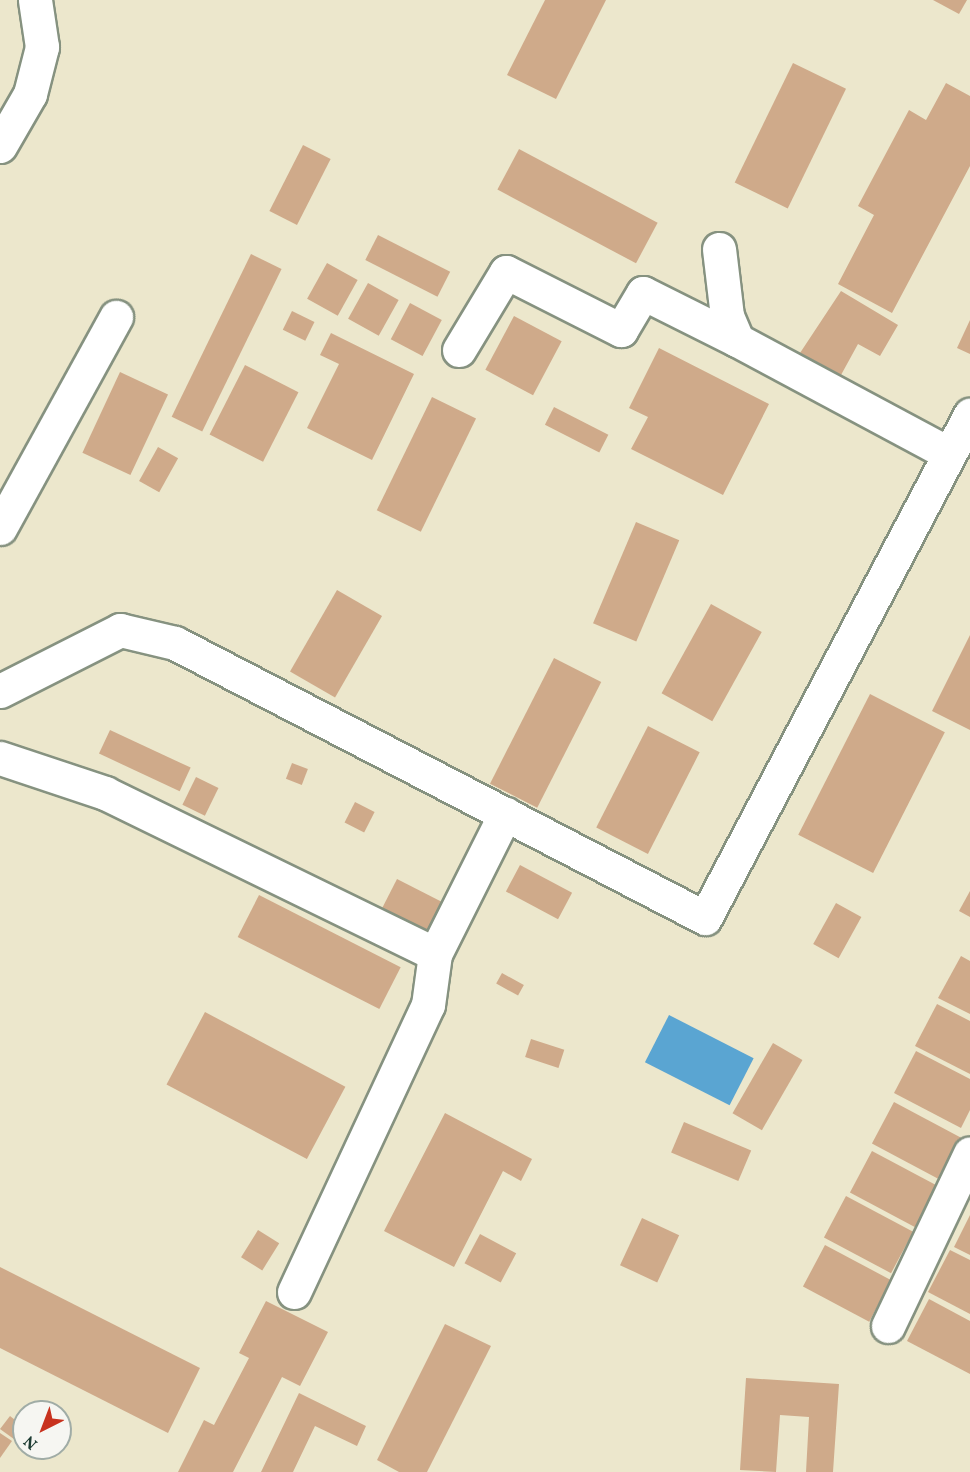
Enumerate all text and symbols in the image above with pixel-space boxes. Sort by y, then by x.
north arrow [12,1400,72,1460]
text: N [20,1430,43,1454]

